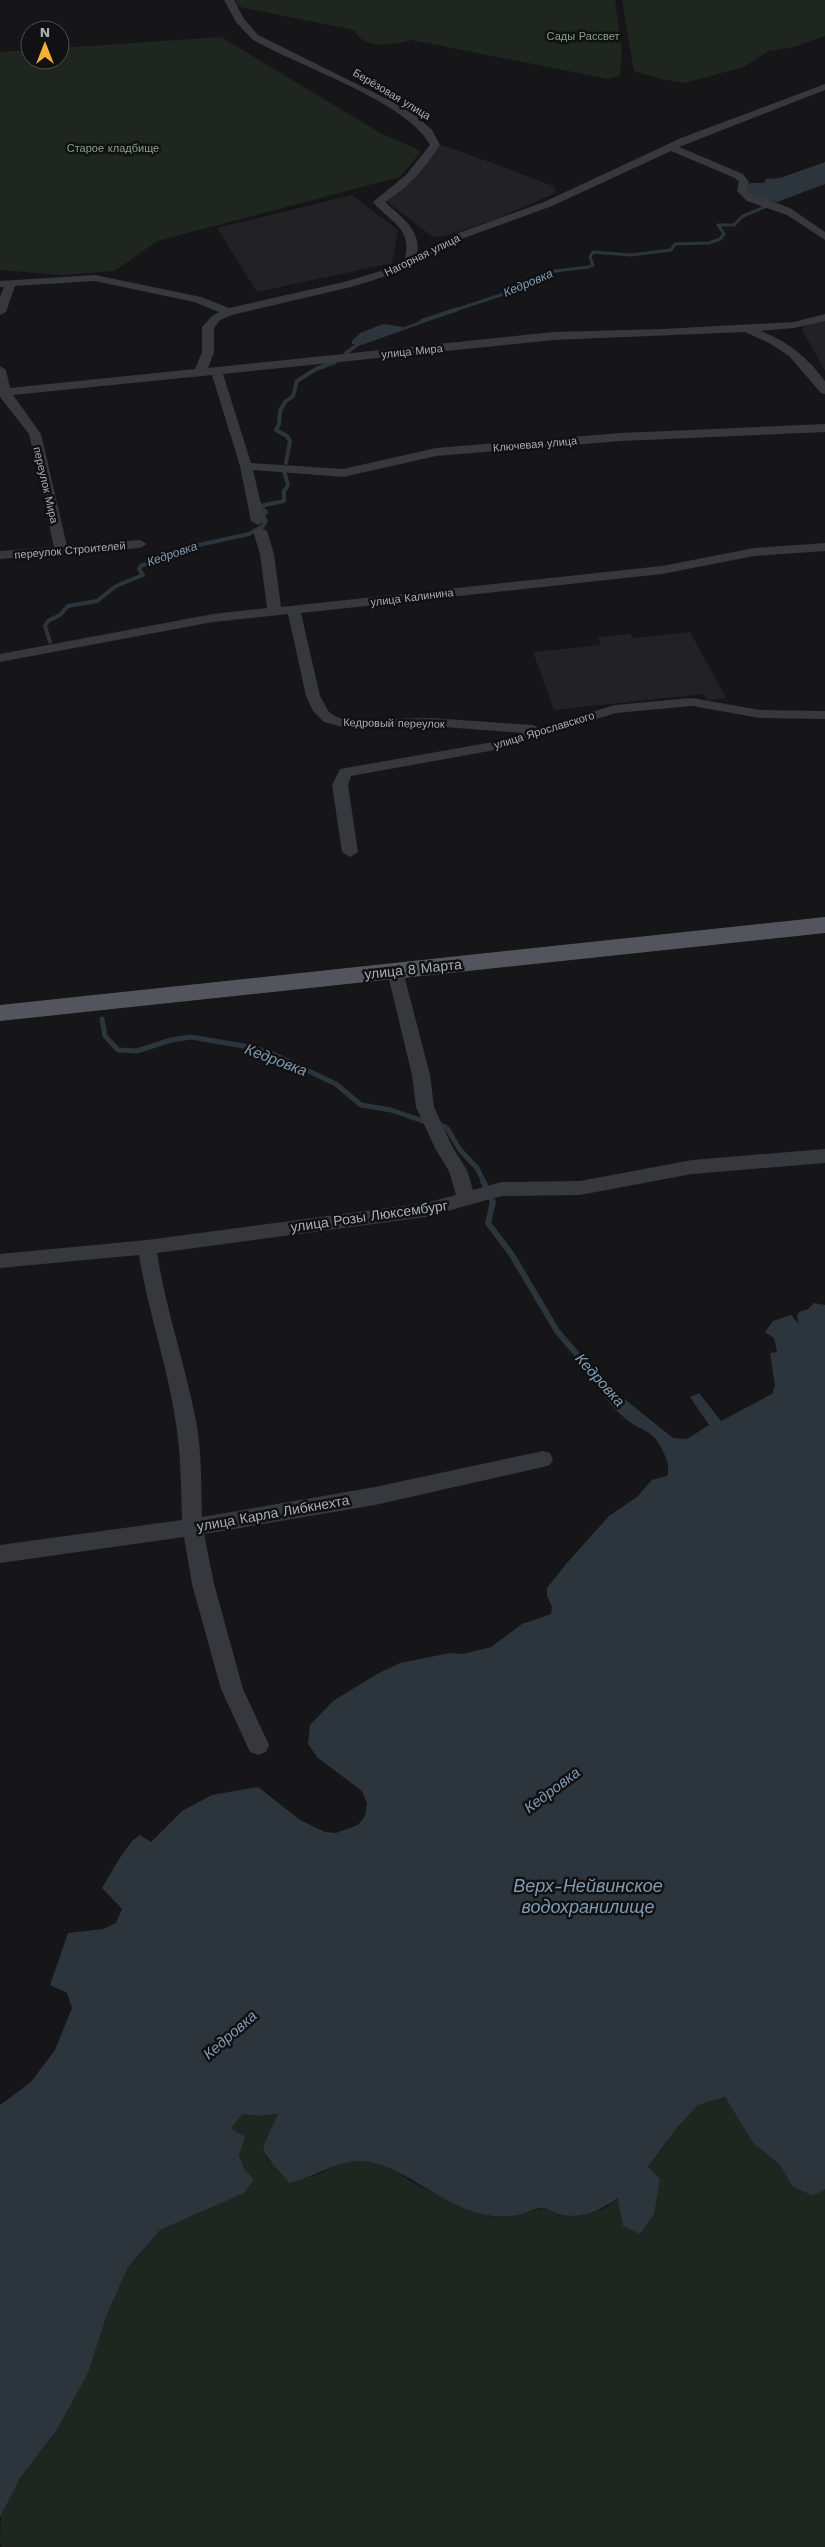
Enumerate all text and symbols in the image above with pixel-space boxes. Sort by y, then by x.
north arrow [20,20,70,70]
text: N [40,24,50,40]
park label: Сады Рассвет [547,30,619,43]
street label: Берёзовая улица [351,66,434,123]
park label: Старое кладбище [67,142,159,155]
street label: Нагорная улица [382,231,463,279]
water label: Кедровка [501,266,555,300]
street label: улица Мира [381,342,444,361]
street label: Ключевая улица [492,434,579,455]
street label: переулок Мира [30,446,61,526]
street label: переулок Строителей [14,539,126,562]
water label: Кедровка [145,539,199,569]
street label: улица Калинина [370,586,455,609]
street label: улица Ярославского [492,709,596,752]
street label: Кедровый переулок [343,716,445,731]
street label: улица 8 Марта [364,956,463,982]
water label: Кедровка [242,1040,310,1080]
street label: улица Розы Люксембург [289,1197,449,1235]
water label: Кедровка [571,1350,629,1410]
street label: улица Карла Либкнехта [196,1492,351,1534]
water label: Кедровка [521,1763,583,1817]
water label: Верх-Нейвинское водохранилище [513,1875,663,1917]
water label: Кедровка [199,2007,261,2063]

